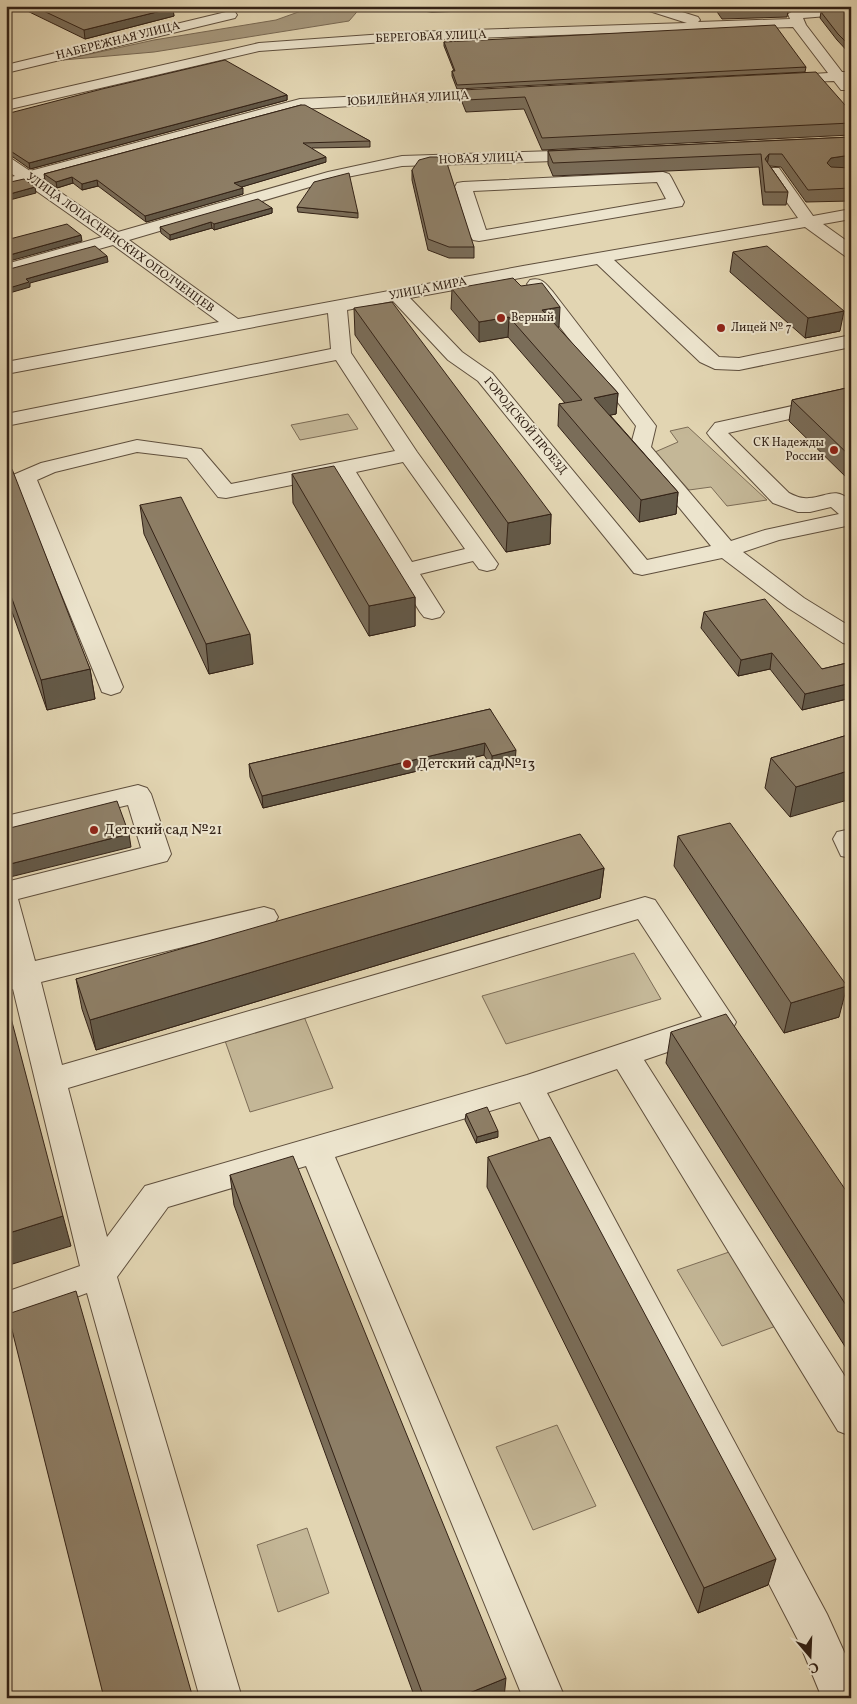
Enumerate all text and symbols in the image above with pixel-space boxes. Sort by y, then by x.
street label: НАБЕРЕЖНАЯ УЛИЦА [54,18,182,64]
street label: БЕРЕГОВАЯ УЛИЦА [375,27,487,47]
street label: ЮБИЛЕЙНАЯ УЛИЦА [347,87,470,110]
street label: НОВАЯ УЛИЦА [438,150,524,168]
street label: УЛИЦА ЛОПАСНЕНСКИХ ОПОЛЧЕНЦЕВ [23,169,217,317]
street label: УЛИЦА МИРА [388,274,469,304]
place label: Верный [511,310,554,326]
marker: Верный [495,312,507,324]
place label: Лицей № 7 [731,320,792,336]
marker: Лицей № 7 [715,322,727,334]
street label: ГОРОДСКОЙ ПРОЕЗД [480,373,571,478]
place label: СК Надежды России [753,435,825,465]
marker: СК Надежды России [828,444,840,456]
place label: Детский сад №13 [417,754,535,775]
marker: Детский сад №13 [401,758,413,770]
place label: Детский сад №21 [104,820,222,841]
marker: Детский сад №21 [88,824,100,836]
north arrow [784,1632,834,1682]
text: С [806,1656,821,1677]

